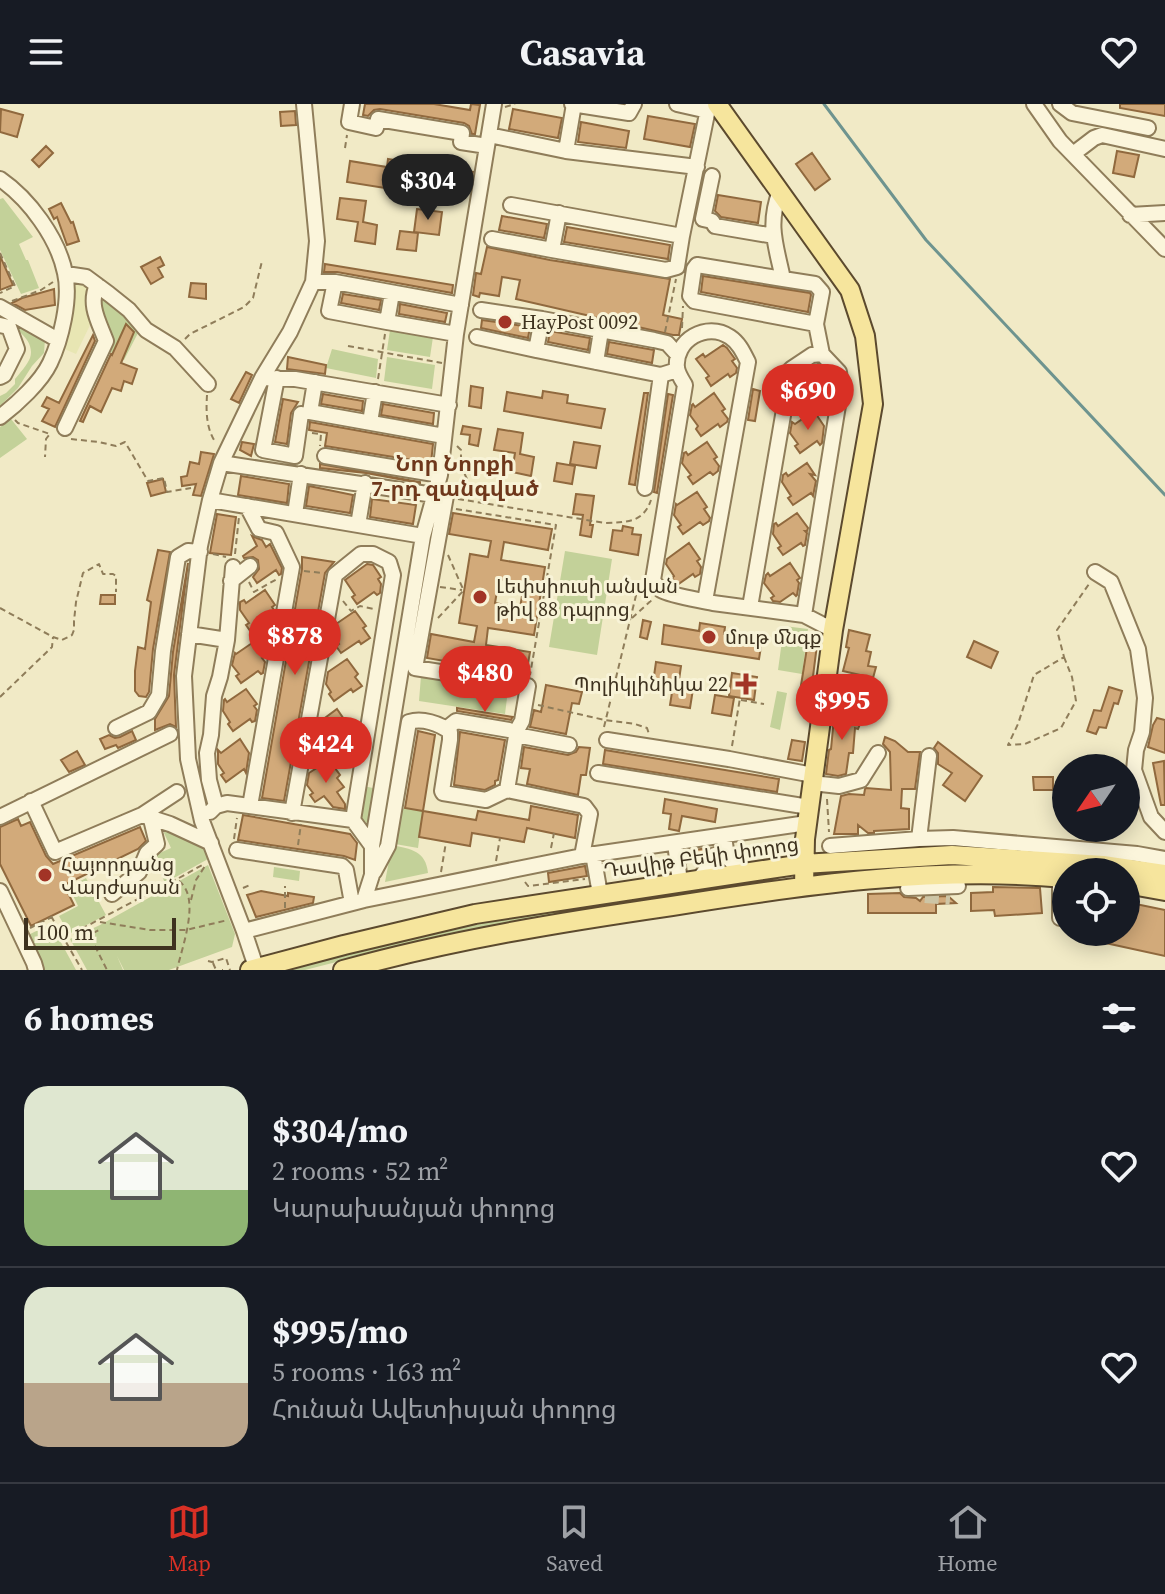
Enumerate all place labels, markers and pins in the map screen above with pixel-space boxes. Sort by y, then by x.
pin: $304 [381,154,475,222]
place label: HayPost 0092 [521,308,638,336]
marker: HayPost 0092 [496,313,514,331]
pin: $690 [761,364,855,432]
place label: Լեփսիուսի անվան թիվ 88 դպրոց [496,572,678,623]
marker: Լեփսիուսի անվան թիվ 88 դպրոց [471,588,489,606]
pin: $878 [248,609,342,677]
place label: մութ մնգք [725,623,822,651]
marker: մութ մնգք [700,628,718,646]
pin: $480 [438,646,532,714]
place label: Պոլիկլինիկա 22 [574,670,728,698]
marker: Պոլիկլինիկա 22 [735,673,757,695]
pin: $995 [795,674,889,742]
pin: $424 [279,717,373,785]
place label: Հայորդանց Վարժարան [61,850,180,901]
marker: Հայորդանց Վարժարան [36,866,54,884]

